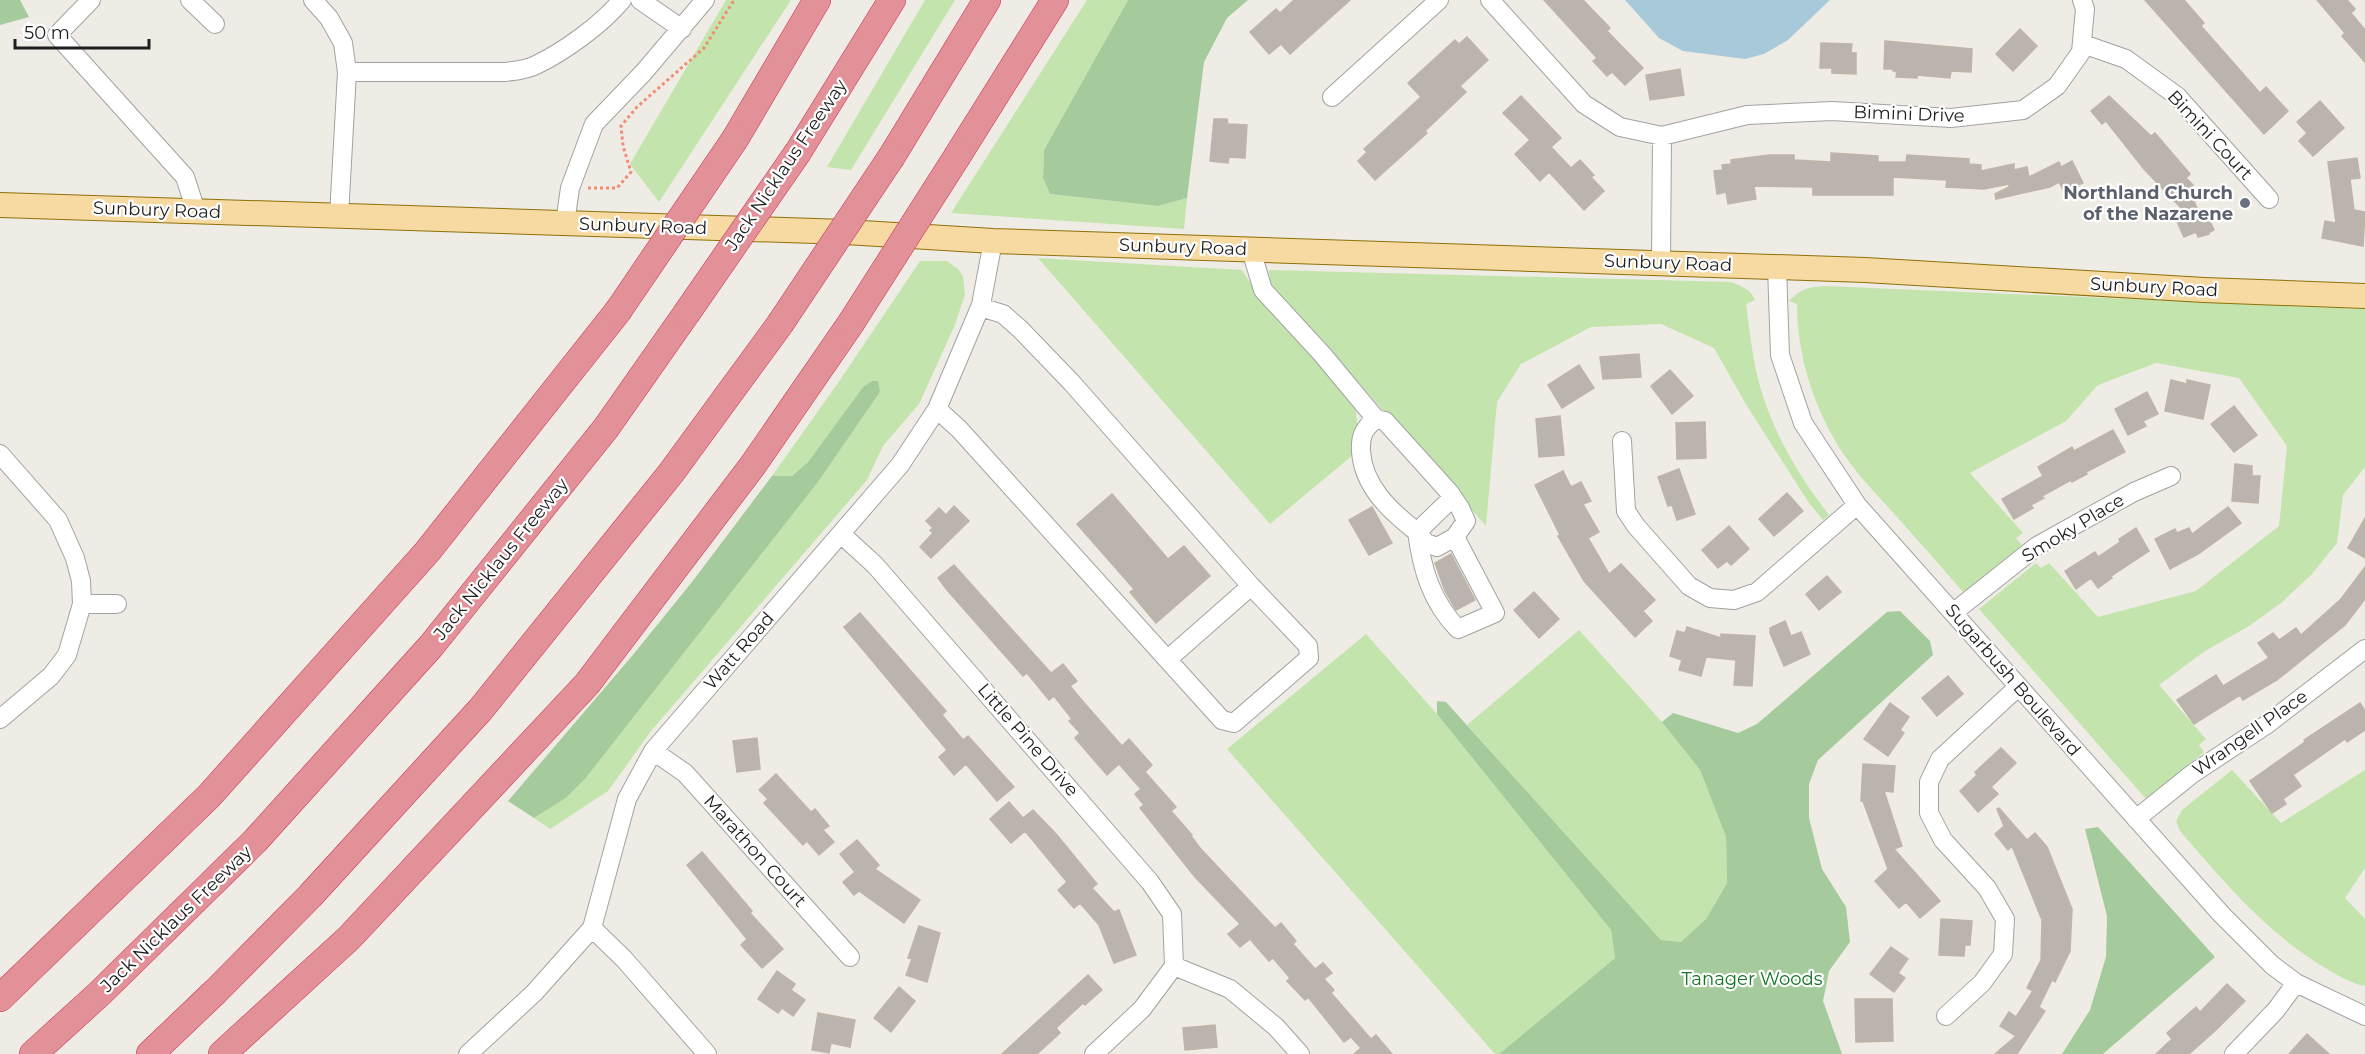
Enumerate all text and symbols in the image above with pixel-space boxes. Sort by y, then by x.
scale bar [15,12,148,50]
text: 50 m [24,22,70,44]
street label: Jack Nicklaus Freeway [720,75,852,256]
street label: Bimini Court [2163,86,2257,184]
street label: Bimini Drive [1853,101,1965,127]
place label: Northland Church of the Nazarene [2063,182,2233,225]
marker: Northland Church of the Nazarene [2238,196,2252,210]
street label: Sunbury Road [93,197,221,223]
street label: Sunbury Road [579,213,707,239]
street label: Sunbury Road [1119,234,1247,260]
street label: Sunbury Road [1604,250,1732,276]
street label: Sunbury Road [2089,273,2219,301]
street label: Jack Nicklaus Freeway [428,474,573,645]
street label: Smoky Place [2018,489,2128,567]
street label: Sugarbush Boulevard [1941,599,2085,761]
street label: Watt Road [699,608,779,694]
street label: Little Pine Drive [973,679,1083,801]
street label: Wrangell Place [2188,685,2312,781]
street label: Marathon Court [699,790,811,912]
street label: Jack Nicklaus Freeway [95,841,256,998]
park label: Tanager Woods [1682,968,1823,990]

